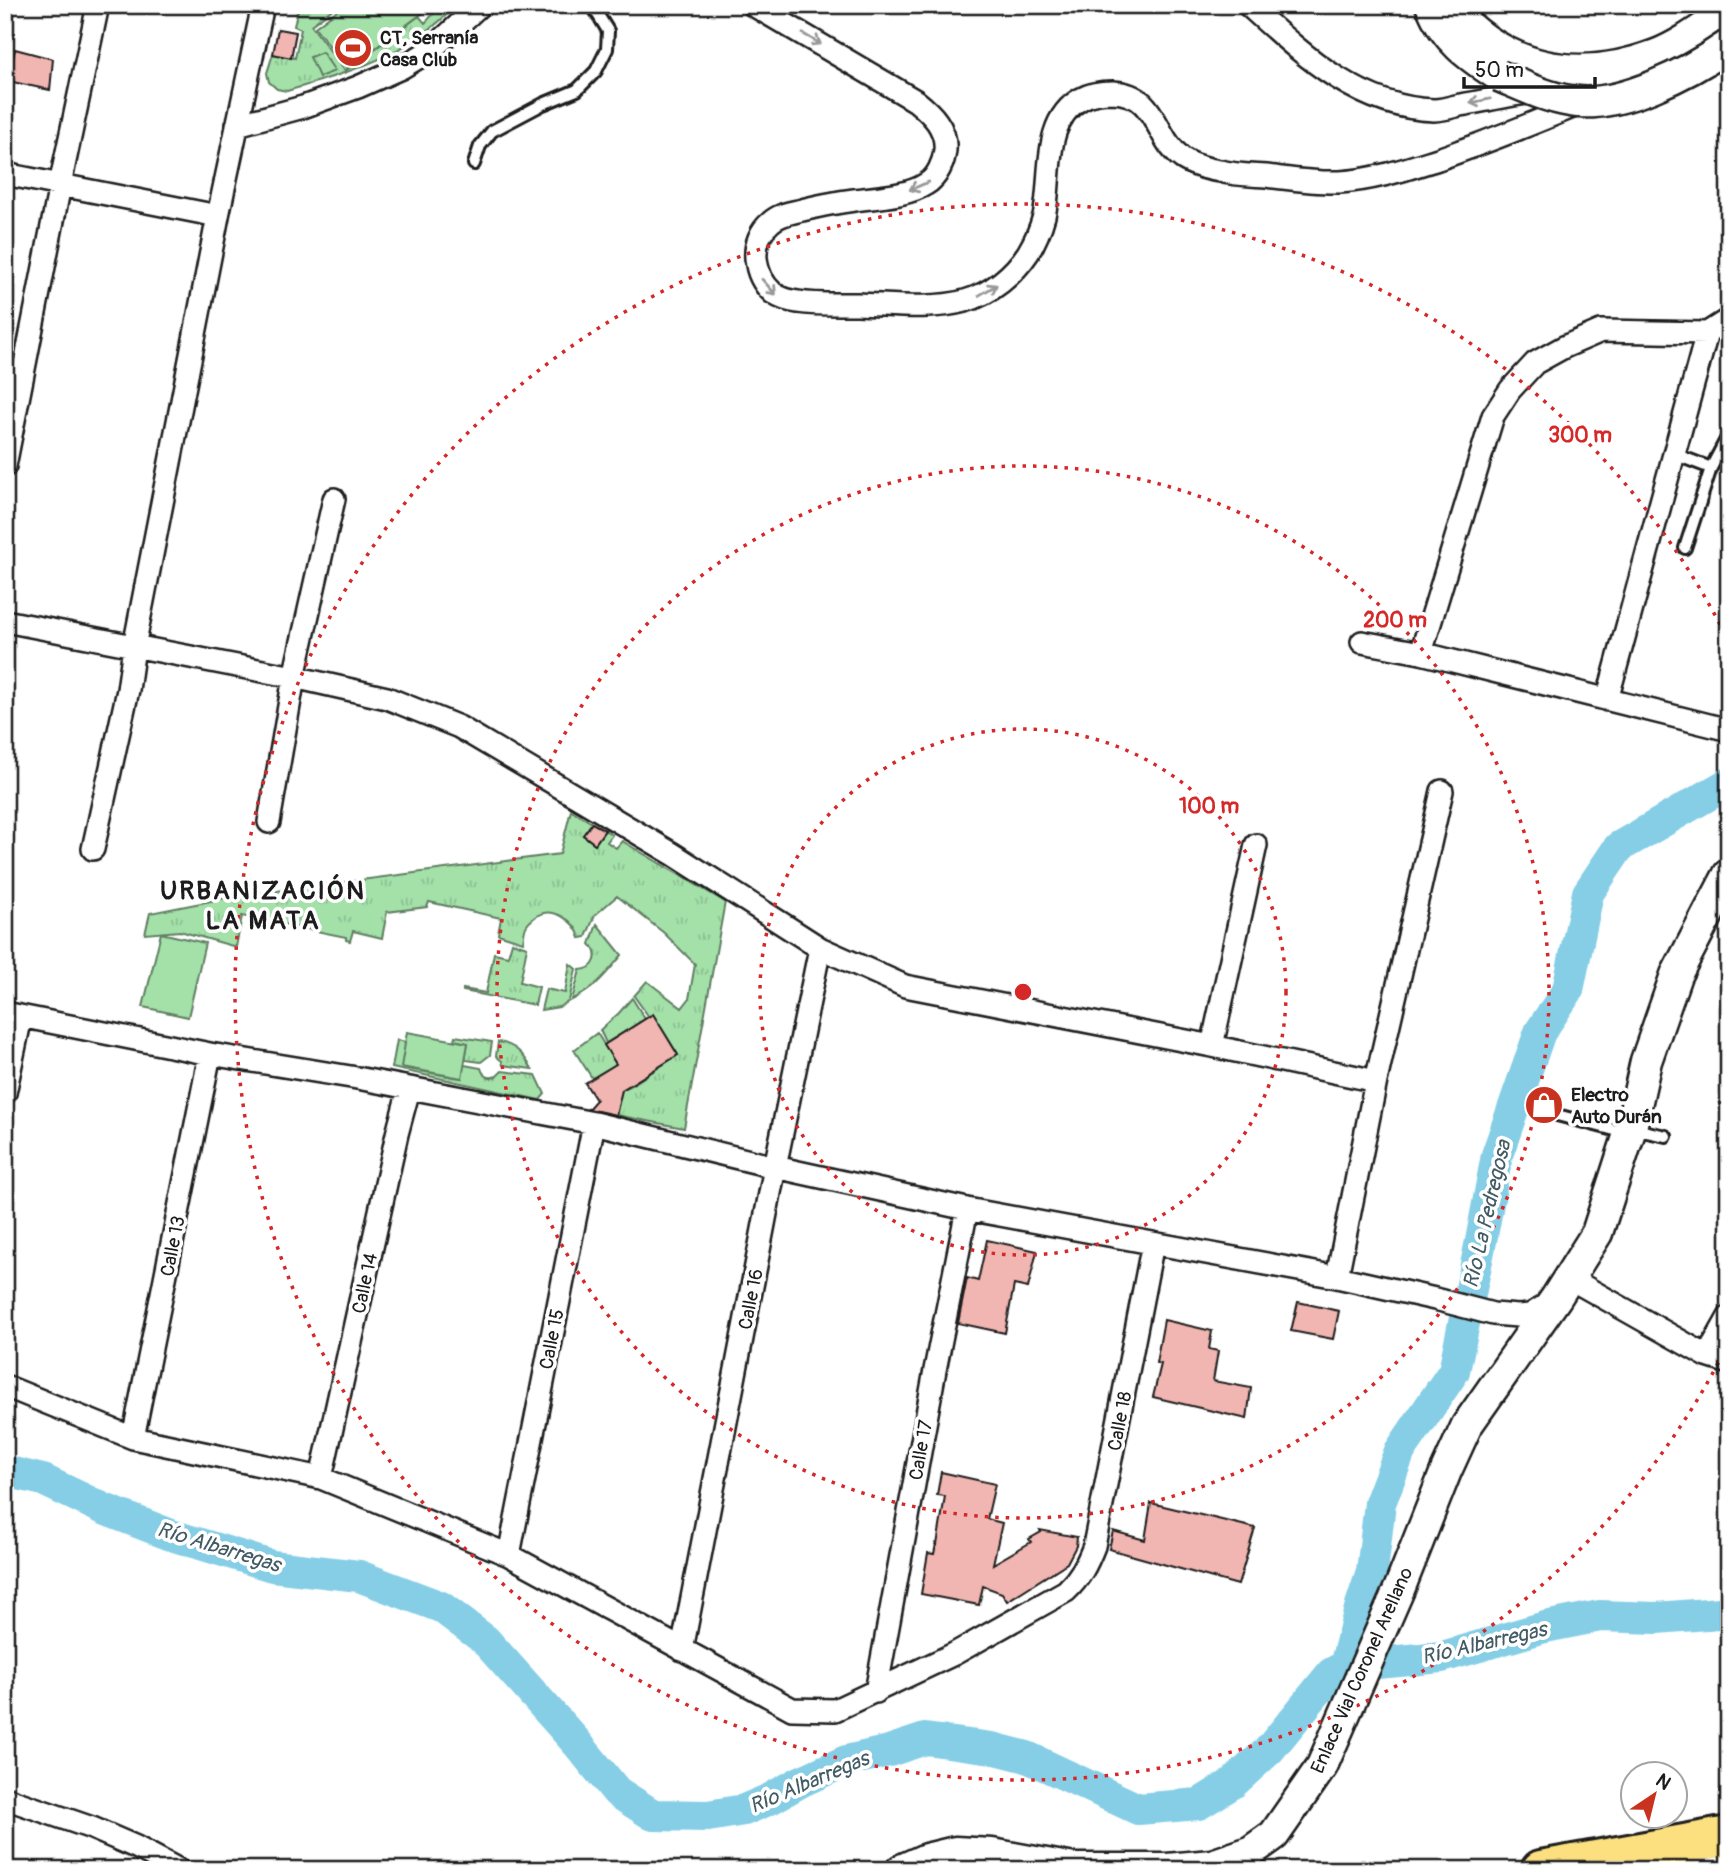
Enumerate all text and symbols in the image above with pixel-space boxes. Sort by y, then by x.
place label: CT, Serranía Casa Club [380,26,479,72]
sports icon: CT, Serranía Casa Club [332,27,374,69]
one-way arrow [802,33,822,47]
scale bar [1464,46,1596,90]
text: 50 m [1475,57,1524,84]
one-way arrow [1469,95,1492,109]
one-way arrow [909,180,930,193]
one-way arrow [761,278,777,296]
one-way arrow [978,283,998,297]
text: 300 m [1548,422,1612,449]
text: 200 m [1363,607,1427,634]
text: 100 m [1179,793,1239,820]
district label: URBANIZACIÓN LA MATA [160,874,366,937]
centre of rings [1011,980,1035,1004]
place label: Electro Auto Durán [1571,1083,1662,1129]
shop icon: Electro Auto Durán [1523,1084,1565,1126]
water label: Río La Pedregosa [1457,1136,1518,1291]
street label: Calle 13 [155,1214,191,1278]
street label: Calle 14 [347,1251,383,1316]
street label: Calle 16 [733,1267,769,1332]
street label: Calle 15 [534,1307,570,1371]
street label: Calle 18 [1102,1389,1137,1453]
street label: Calle 17 [904,1418,938,1482]
water label: Río Albarregas [154,1516,286,1580]
street label: Enlace Vial Coronel Arellano [1306,1564,1418,1777]
water label: Río Albarregas [1419,1615,1552,1671]
water label: Río Albarregas [745,1744,875,1820]
north arrow [1618,1759,1688,1829]
text: N [1651,1768,1675,1795]

